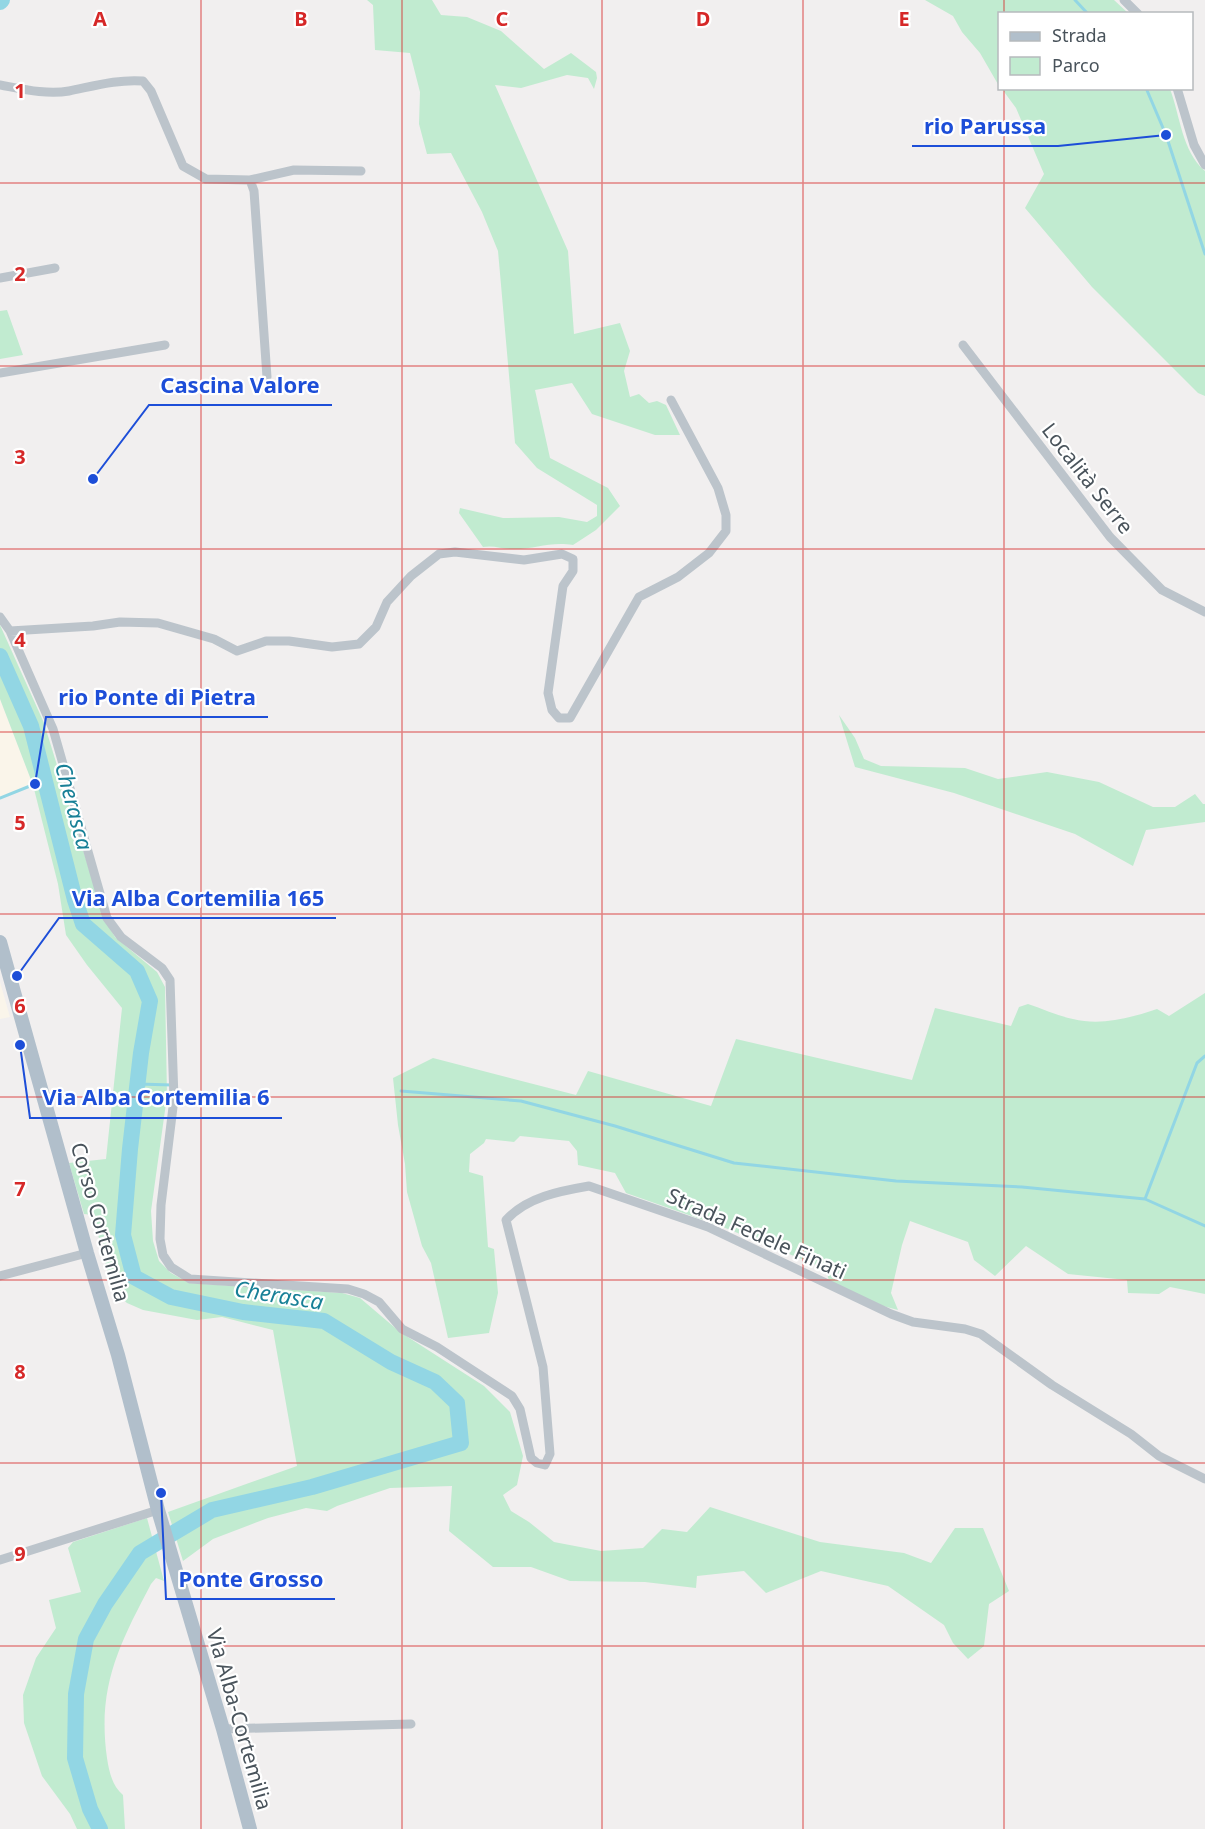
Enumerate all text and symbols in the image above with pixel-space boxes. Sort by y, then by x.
text: A [93,5,107,32]
text: B [294,5,308,32]
text: C [496,5,509,32]
text: D [696,5,710,32]
text: E [898,5,910,32]
legend [998,12,1193,90]
text: Strada [1052,23,1107,47]
text: Parco [1052,53,1100,77]
text: 1 [14,77,26,104]
callout: rio Parussa [912,106,1058,146]
text: rio Parussa [924,110,1046,140]
text: 2 [14,260,26,287]
callout: Cascina Valore [149,365,332,405]
text: Cascina Valore [160,369,320,399]
street label: Località Serre [1036,417,1140,539]
text: 3 [14,443,26,470]
text: 4 [14,626,26,653]
callout: rio Ponte di Pietra [46,677,268,717]
text: rio Ponte di Pietra [58,681,256,711]
water label: Cherasca [49,759,101,854]
text: 5 [14,809,26,836]
callout: Via Alba Cortemilia 165 [59,878,336,918]
text: Via Alba Cortemilia 165 [72,882,324,912]
text: 6 [14,992,26,1019]
callout: Via Alba Cortemilia 6 [30,1078,282,1118]
text: Via Alba Cortemilia 6 [42,1081,270,1111]
street label: Corso Cortemilia [65,1139,137,1305]
text: 7 [14,1175,26,1202]
street label: Strada Fedele Finati [663,1181,851,1285]
water label: Cherasca [232,1272,326,1316]
text: 8 [14,1358,26,1385]
text: 9 [14,1540,26,1567]
callout: Ponte Grosso [166,1559,335,1599]
text: Ponte Grosso [178,1563,324,1593]
street label: Via Alba-Cortemilia [201,1625,279,1813]

